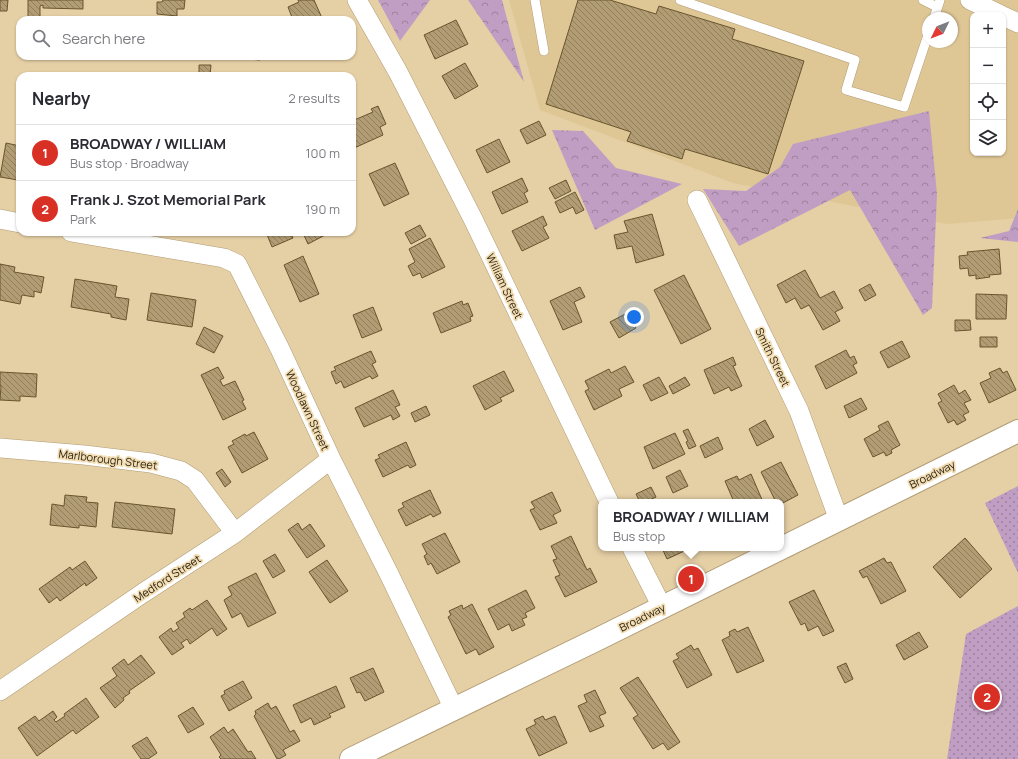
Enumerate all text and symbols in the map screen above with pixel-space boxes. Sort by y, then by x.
north arrow [922,12,958,48]
map controls [970,12,1006,156]
button: + [970,12,1006,48]
search box [16,16,356,60]
icon: search [30,27,52,49]
text: Search here [62,28,145,49]
button: − [970,48,1006,84]
button: locate [970,84,1006,120]
text: Nearby [32,87,90,110]
text: 2 results [288,89,340,107]
button: layers [970,120,1006,156]
text: BROADWAY / WILLIAM [70,133,226,154]
text: 1 [42,144,48,162]
text: 100 m [305,144,340,162]
text: Bus stop · Broadway [70,154,189,172]
text: Frank J. Szot Memorial Park [70,189,265,210]
text: 2 [41,200,49,218]
text: 190 m [305,200,340,218]
text: Park [70,210,96,228]
street label: William Street [483,251,527,321]
your location [624,307,644,327]
street label: Smith Street [752,325,794,389]
street label: Woodlawn Street [283,367,333,453]
street label: Marlborough Street [58,446,158,472]
street label: Broadway [906,456,958,492]
popup [598,499,784,551]
text: BROADWAY / WILLIAM [613,506,769,527]
text: Bus stop [613,527,665,545]
street label: Medford Street [131,551,203,605]
pin: 1 [678,564,704,594]
street label: Broadway [616,599,668,635]
pin: 2 [974,682,1000,712]

